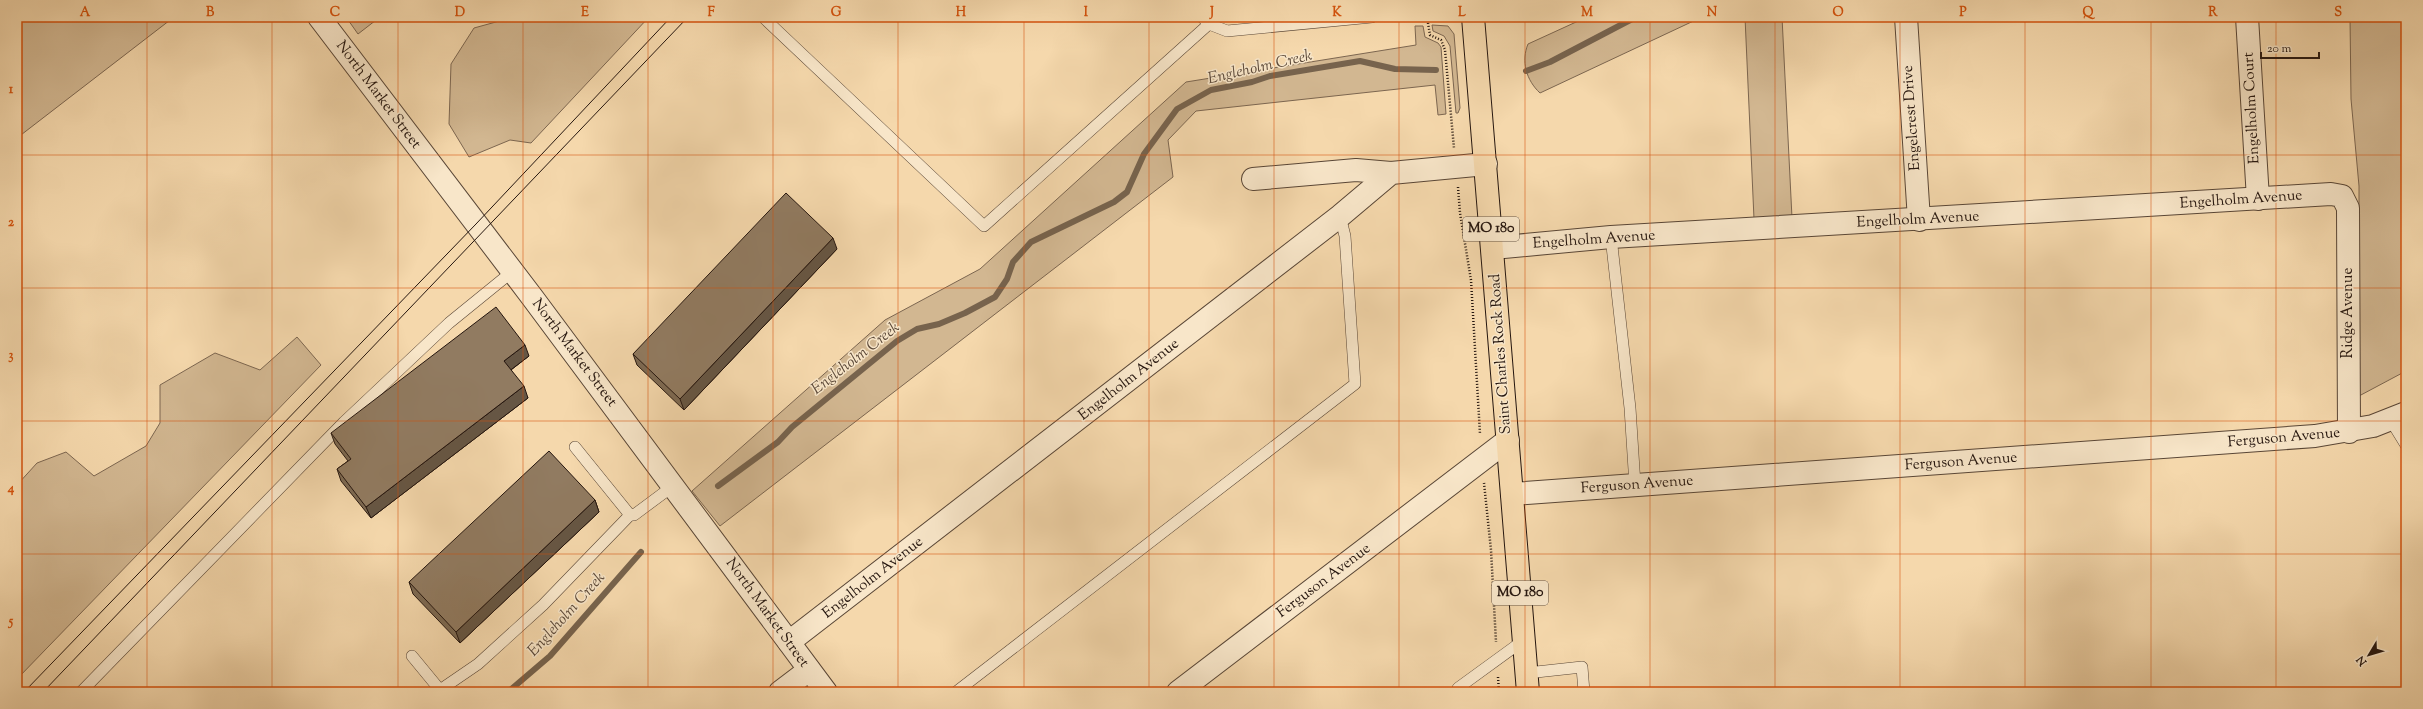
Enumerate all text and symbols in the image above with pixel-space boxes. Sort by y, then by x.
text: A [80,4,91,22]
text: B [206,4,215,22]
text: C [330,4,340,22]
text: D [455,4,465,22]
text: E [581,4,589,22]
text: F [707,4,715,22]
text: G [831,4,842,22]
text: H [956,4,967,22]
text: I [1084,4,1089,22]
text: J [1209,4,1214,22]
text: K [1332,4,1342,22]
text: L [1458,4,1466,22]
text: M [1581,4,1593,22]
text: N [1707,4,1718,22]
text: O [1832,4,1844,22]
text: P [1959,4,1967,22]
text: Q [2083,4,2096,22]
text: R [2208,4,2218,22]
text: S [2334,4,2342,22]
scale bar [2261,34,2319,60]
street label: North Market Street [330,37,426,153]
text: 20 m [2267,40,2292,58]
water label: Engleholm Creek [1205,45,1315,91]
street label: Engelholm Court [2239,52,2265,164]
street label: Engelcrest Drive [1898,65,1926,171]
text: 1 [9,81,14,99]
street label: Engelholm Avenue [2179,185,2303,215]
street label: Engelholm Avenue [1856,206,1980,234]
text: 2 [8,214,15,232]
road number: MO 180 [1463,217,1519,241]
street label: Engelholm Avenue [1532,225,1656,255]
street label: Ridge Avenue [2338,268,2359,358]
street label: Saint Charles Rock Road [1485,273,1517,435]
street label: North Market Street [526,295,622,411]
water label: Engleholm Creek [807,317,905,401]
street label: Engelholm Avenue [1074,334,1184,426]
text: 3 [8,347,14,365]
street label: Ferguson Avenue [2227,423,2341,453]
street label: Ferguson Avenue [1904,448,2018,476]
street label: Ferguson Avenue [1580,471,1694,499]
text: 4 [7,480,15,498]
street label: Engelholm Avenue [818,532,928,624]
street label: Ferguson Avenue [1273,539,1375,623]
street label: North Market Street [720,554,814,672]
water label: Engleholm Creek [523,568,611,662]
road number: MO 180 [1492,581,1548,605]
text: 5 [8,613,14,631]
north arrow [2349,635,2389,675]
text: N [2353,652,2372,670]

